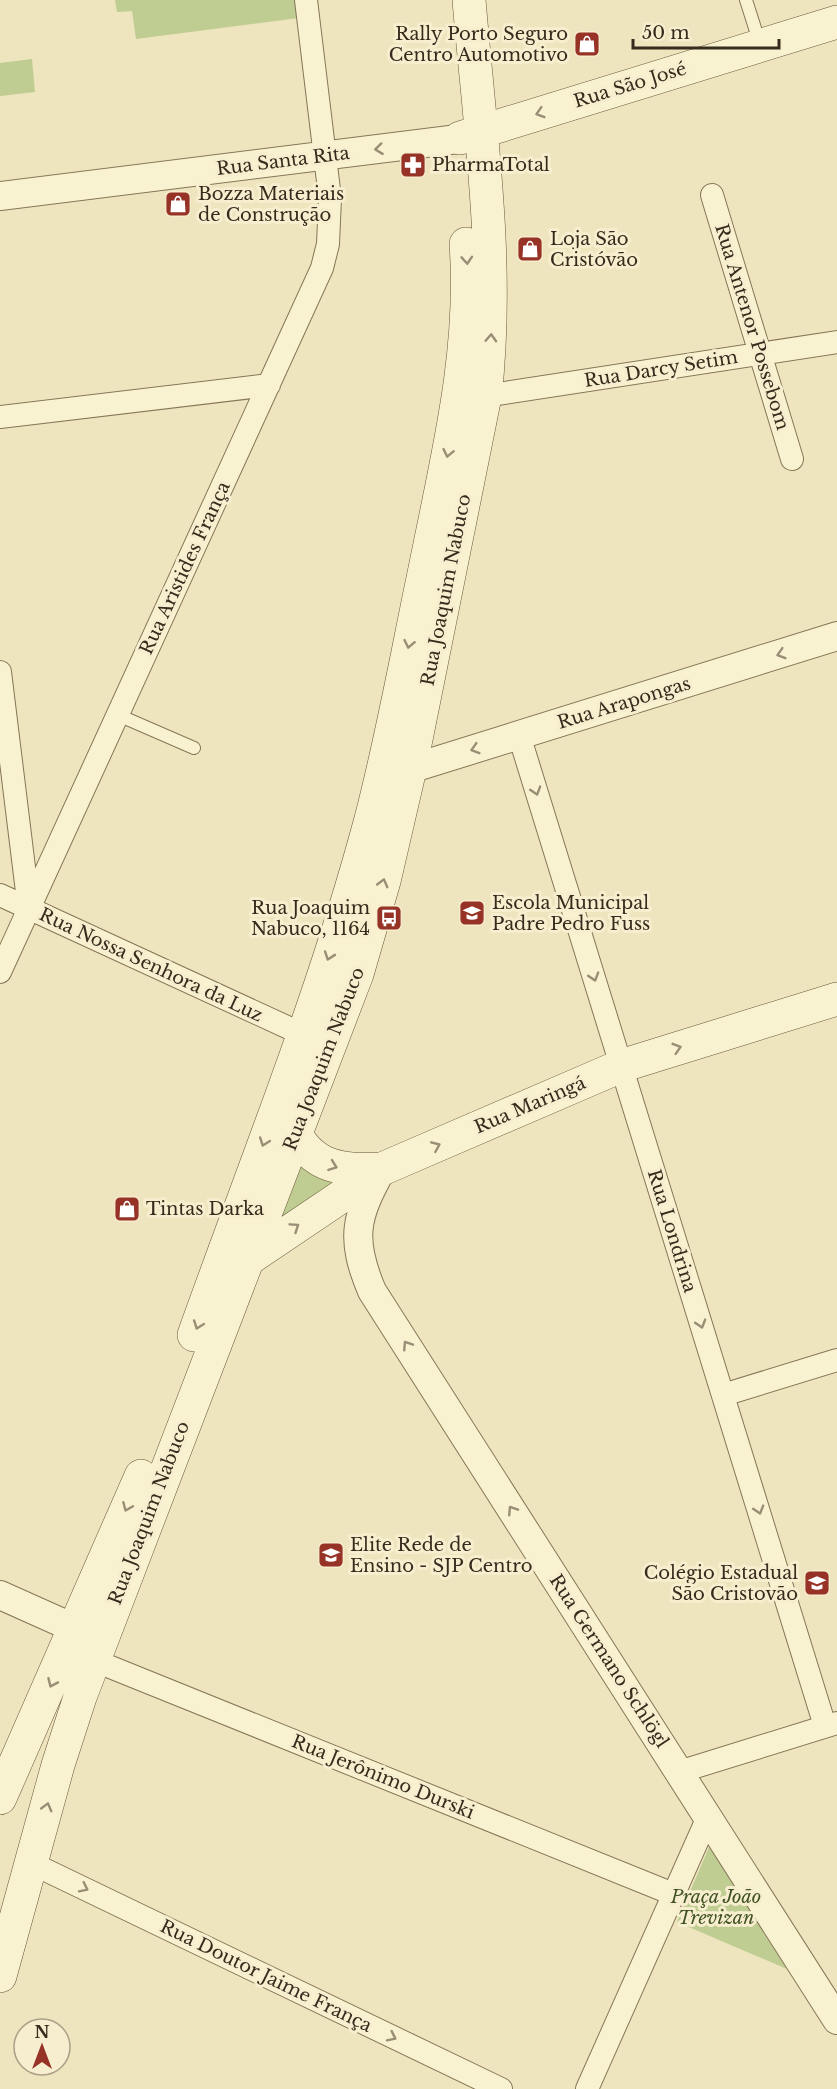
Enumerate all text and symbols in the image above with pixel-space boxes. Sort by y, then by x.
scale bar [633,12,778,50]
text: 50 m [642,22,690,44]
place label: Rally Porto Seguro Centro Automotivo [389,23,568,66]
shop icon: Rally Porto Seguro Centro Automotivo [572,29,602,59]
street label: Rua São José [571,57,689,113]
one-way arrow [535,106,546,118]
street label: Rua Santa Rita [215,142,351,180]
one-way arrow [375,142,384,154]
pharmacy icon: PharmaTotal [398,150,428,180]
place label: PharmaTotal [432,154,550,176]
place label: Bozza Materiais de Construção [198,183,344,226]
shop icon: Bozza Materiais de Construção [163,189,193,219]
street label: Rua Antenor Possebom [710,221,794,433]
place label: Loja São Cristóvão [550,228,638,271]
shop icon: Loja São Cristóvão [515,234,545,264]
one-way arrow [460,255,473,265]
one-way arrow [484,333,497,342]
street label: Rua Darcy Setim [583,346,739,392]
one-way arrow [442,448,455,458]
street label: Rua Aristides França [135,478,235,658]
street label: Rua Joaquim Nabuco [417,492,475,688]
one-way arrow [403,639,416,649]
one-way arrow [776,647,787,659]
street label: Rua Arapongas [555,672,693,734]
one-way arrow [470,742,481,754]
one-way arrow [529,785,542,796]
one-way arrow [376,878,388,888]
place label: Escola Municipal Padre Pedro Fuss [492,892,650,935]
place label: Rua Joaquim Nabuco, 1164 [251,897,370,940]
school or university icon: Escola Municipal Padre Pedro Fuss [457,898,487,928]
street label: Rua Nossa Senhora da Luz [36,903,266,1027]
bus stop icon: Rua Joaquim Nabuco, 1164 [374,903,404,933]
one-way arrow [324,950,337,961]
street label: Rua Joaquim Nabuco [279,964,369,1154]
one-way arrow [587,971,599,982]
one-way arrow [671,1043,682,1056]
street label: Rua Maringá [471,1072,589,1138]
one-way arrow [258,1136,271,1147]
one-way arrow [430,1141,441,1153]
one-way arrow [328,1158,338,1171]
street label: Rua Londrina [643,1167,701,1295]
shop icon: Tintas Darka [112,1194,142,1224]
place label: Tintas Darka [146,1198,264,1220]
one-way arrow [288,1223,299,1234]
one-way arrow [694,1318,706,1329]
one-way arrow [192,1319,205,1330]
one-way arrow [403,1341,414,1352]
street label: Rua Joaquim Nabuco [104,1418,194,1608]
one-way arrow [123,1501,135,1512]
one-way arrow [751,1504,764,1515]
one-way arrow [508,1506,519,1517]
place label: Elite Rede de Ensino - SJP Centro [350,1534,532,1577]
school or university icon: Elite Rede de Ensino - SJP Centro [316,1540,346,1570]
place label: Colégio Estadual São Cristovão [644,1562,798,1605]
school or university icon: Colégio Estadual São Cristovão [802,1568,832,1598]
street label: Rua Germano Schlögl [545,1570,673,1752]
one-way arrow [47,1676,59,1687]
street label: Rua Jerônimo Durski [288,1730,478,1824]
one-way arrow [40,1802,52,1813]
one-way arrow [78,1881,89,1893]
park label: Praça João Trevizan [670,1886,761,1929]
street label: Rua Doutor Jaime França [157,1915,375,2037]
north arrow [12,2017,72,2077]
text: N [34,2022,50,2042]
one-way arrow [386,2029,397,2041]

